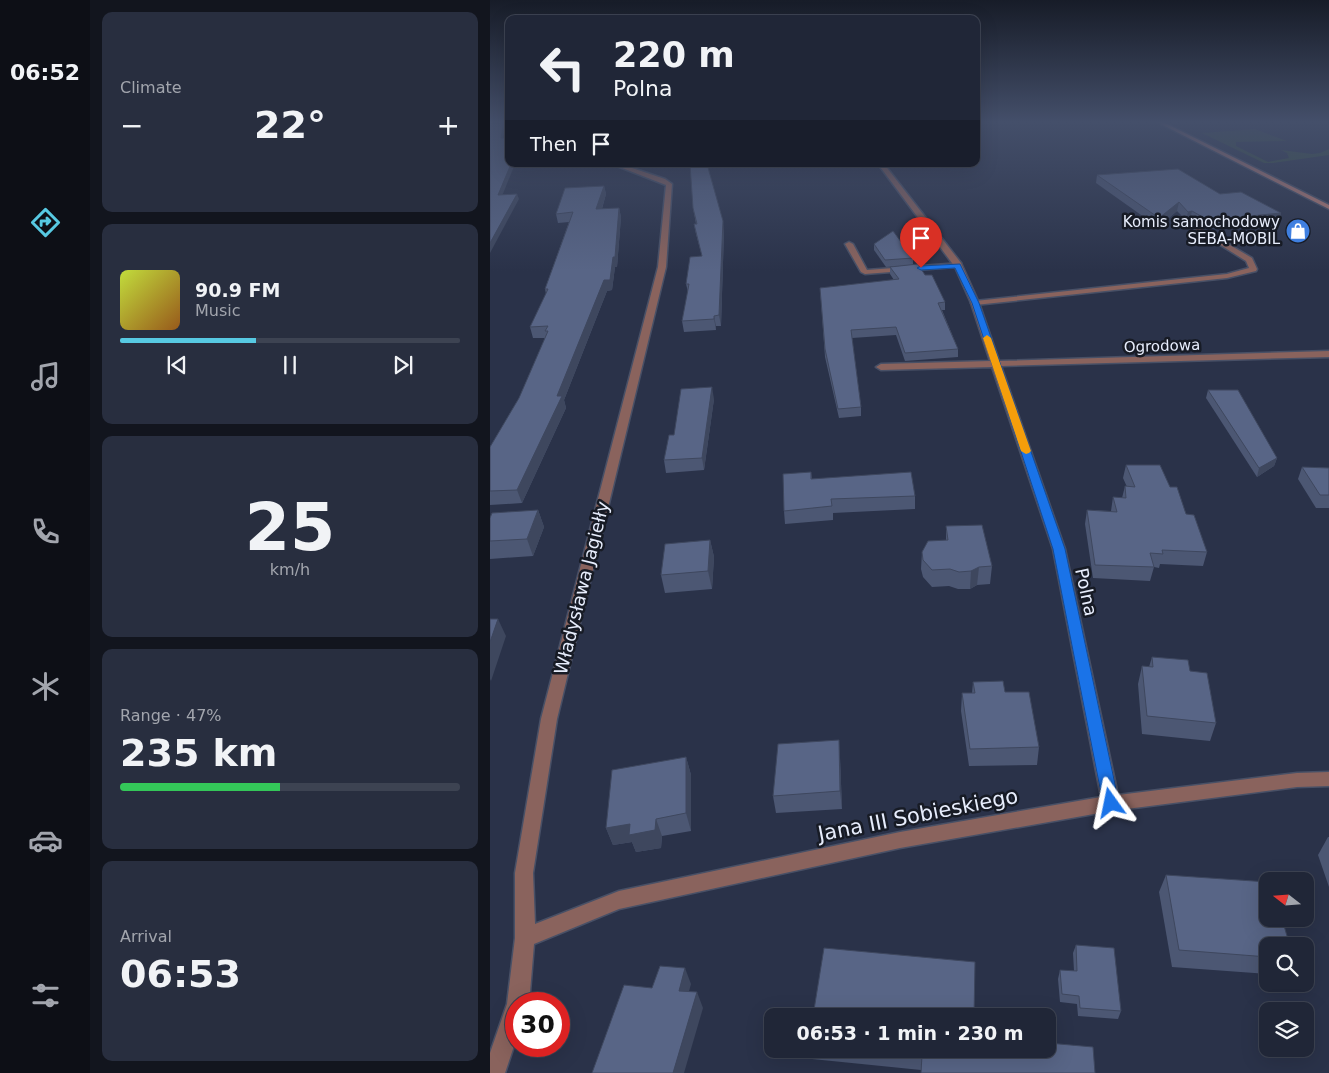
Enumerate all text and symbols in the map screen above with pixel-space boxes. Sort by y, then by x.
icon: left [530,35,595,100]
text: 220 m [613,35,735,75]
text: 06:52 [10,60,80,85]
text: Polna [613,76,672,101]
text: Climate [120,78,182,97]
text: 22° [254,103,326,147]
text: − [120,109,143,142]
text: + [437,109,460,142]
icon: arrive [587,130,615,158]
text: Then [530,133,577,155]
icon: directions [28,205,63,240]
place label: Komis samochodowy SEBA-MOBIL [1123,213,1281,248]
pin [900,217,942,268]
shop icon: Komis samochodowy SEBA-MOBIL [1285,218,1311,244]
icon: arrive [907,224,935,252]
text: 90.9 FM [195,279,280,301]
text: Music [195,301,241,320]
street label: Ogrodowa [1123,336,1201,356]
icon: previous [163,351,191,379]
icon: pause [276,351,304,379]
icon: next [389,351,417,379]
icon: music [28,359,63,394]
text: 25 [245,490,335,565]
street label: Władysława Jagiełły [550,499,613,677]
icon: phone [28,514,63,549]
text: km/h [270,560,310,579]
street label: Polna [1071,566,1102,618]
icon: climate [28,669,63,704]
text: Range · 47% [120,706,222,725]
text: 235 km [120,731,277,775]
position arrow [1084,776,1136,828]
street label: Jana III Sobieskiego [814,784,1020,847]
icon: car [28,823,63,858]
north arrow [1259,872,1314,928]
map controls [1259,872,1314,1057]
text: Arrival [120,927,172,946]
button: search [1259,937,1314,992]
text: 06:53 [120,952,241,996]
icon: filters [28,978,63,1013]
speed limit sign: 30 [505,992,570,1057]
button: layers [1259,1002,1314,1057]
text: 06:53 · 1 min · 230 m [796,1022,1024,1044]

